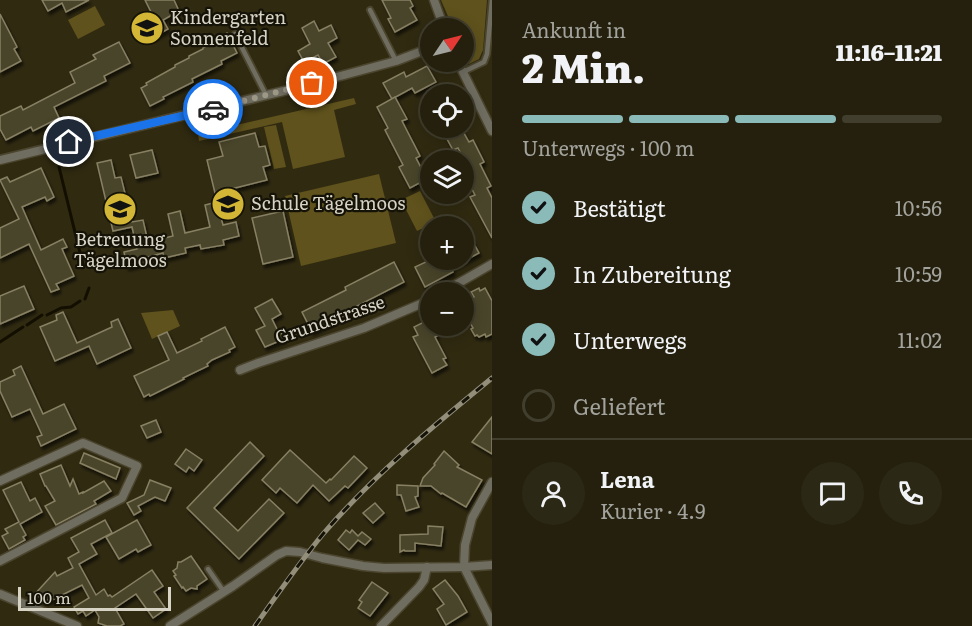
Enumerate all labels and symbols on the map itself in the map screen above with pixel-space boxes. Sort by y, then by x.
place label: Kindergarten Sonnenfeld [170,3,286,51]
school or university icon: Kindergarten Sonnenfeld [129,10,165,46]
north arrow [420,18,474,72]
pin [286,57,337,108]
courier [183,79,243,139]
pin [43,116,94,167]
school or university icon: Schule Tägelmoos [210,186,246,222]
place label: Schule Tägelmoos [251,189,405,216]
school or university icon: Betreuung Tägelmoos [102,191,138,227]
place label: Betreuung Tägelmoos [73,225,167,273]
street label: Grundstrasse [271,287,388,350]
scale bar [18,584,171,612]

